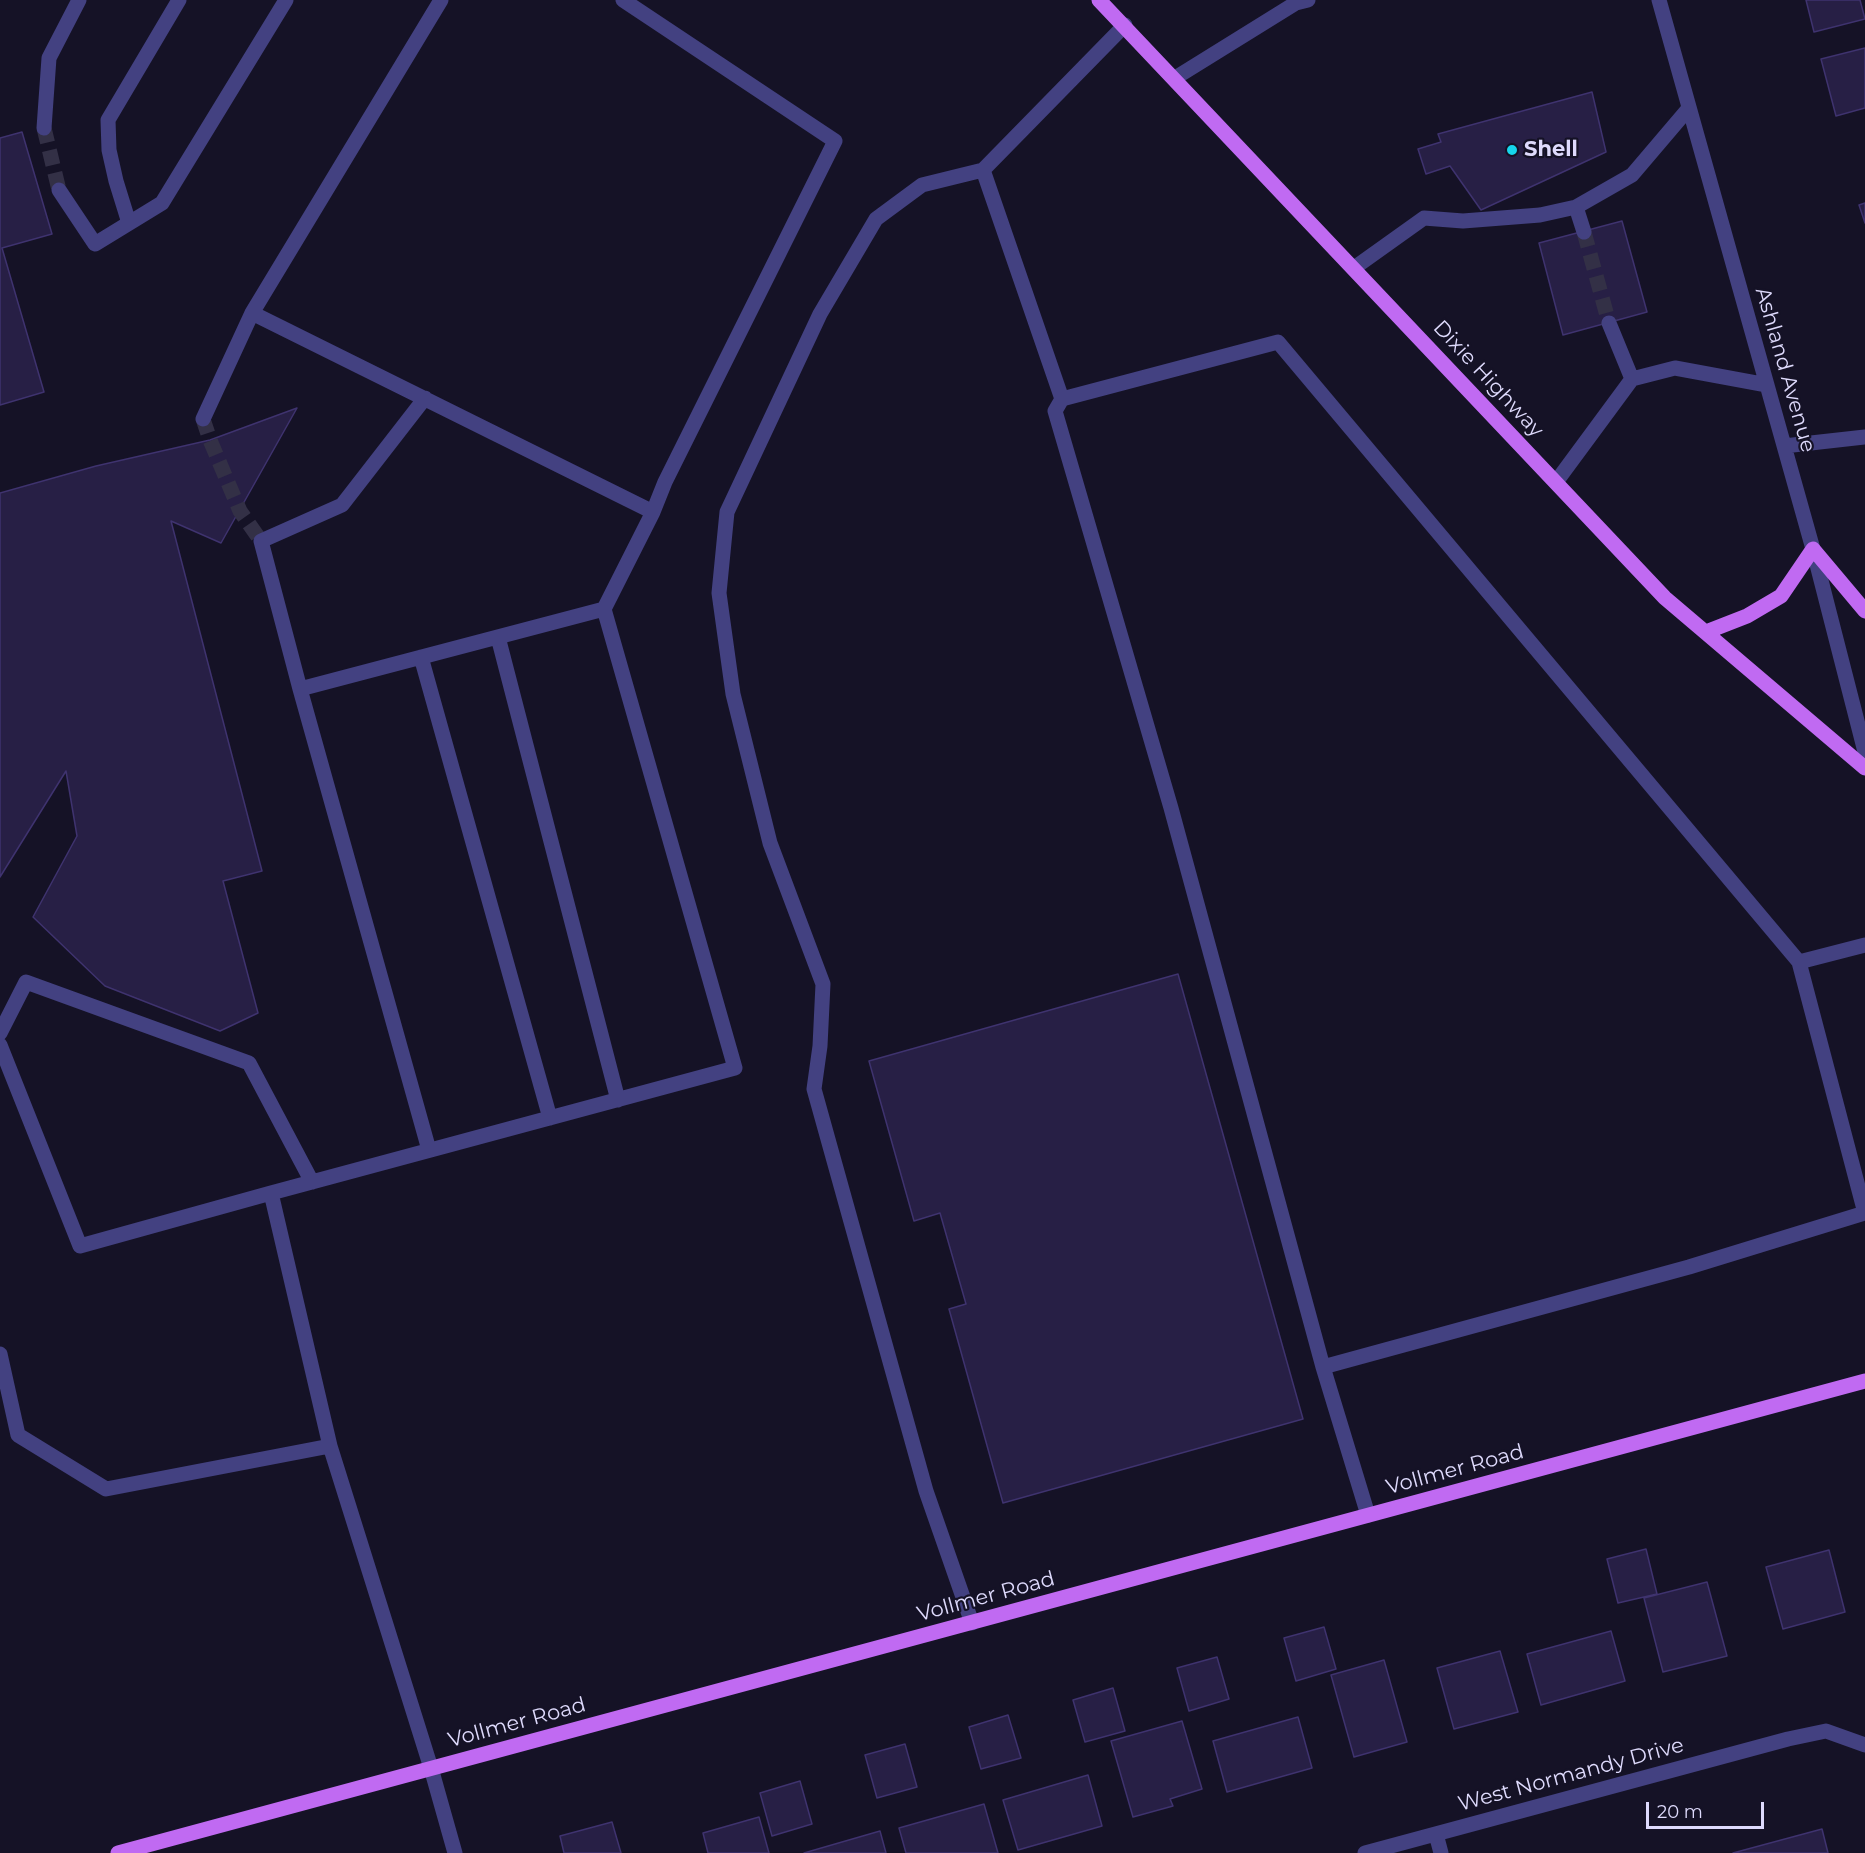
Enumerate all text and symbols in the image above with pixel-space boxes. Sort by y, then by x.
place label: Shell [1524,137,1578,163]
marker: Shell [1505,143,1519,157]
street label: Ashland Avenue [1749,285,1821,455]
street label: Dixie Highway [1427,315,1549,443]
street label: Vollmer Road [1383,1439,1527,1501]
street label: Vollmer Road [914,1566,1058,1628]
street label: Vollmer Road [445,1692,589,1754]
street label: West Normandy Drive [1455,1733,1687,1817]
scale bar [1649,1790,1768,1828]
text: 20 m [1657,1801,1703,1823]

